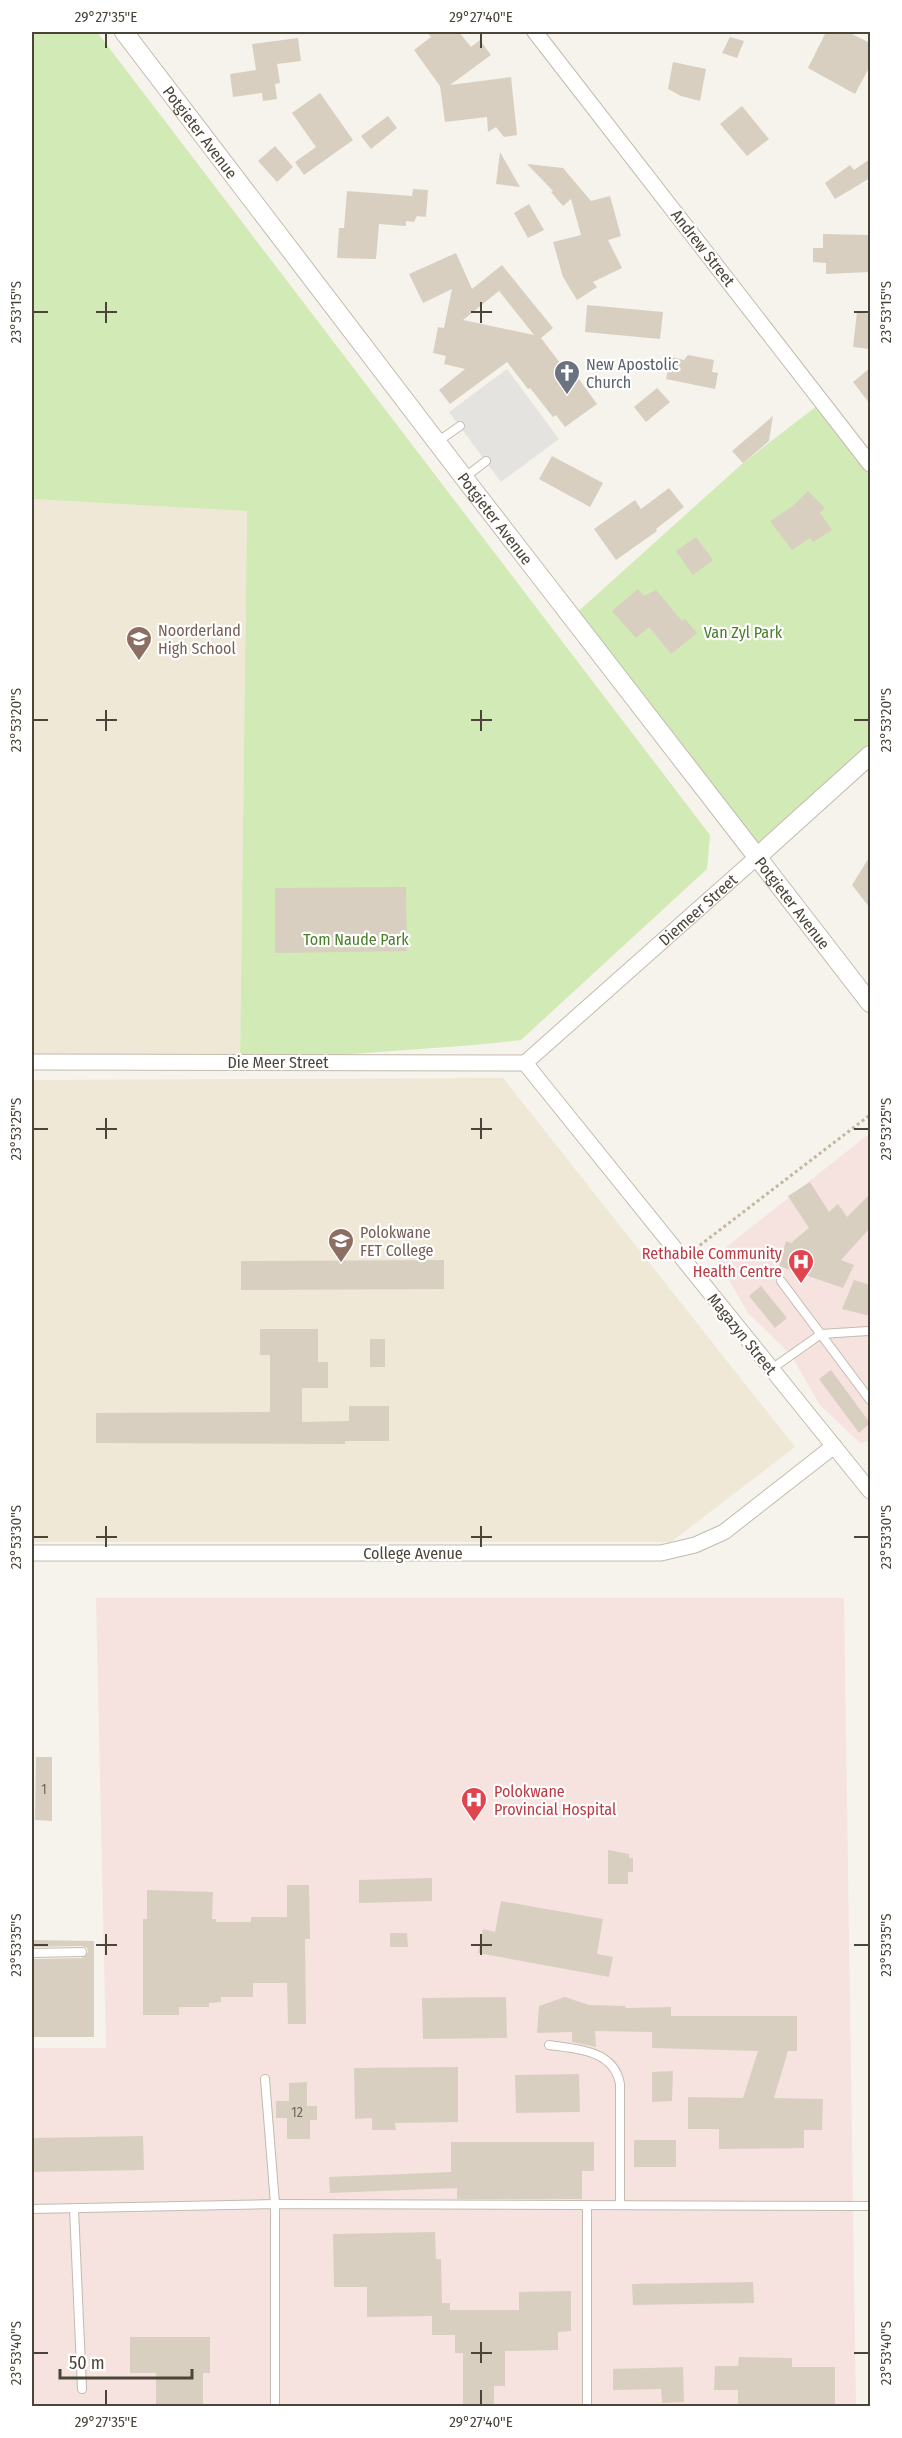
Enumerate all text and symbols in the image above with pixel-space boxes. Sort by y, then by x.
text: 29°27'35"E [75,8,137,26]
text: 29°27'40"E [449,8,513,26]
street label: Potgieter Avenue [159,82,242,182]
street label: Andrew Street [667,206,739,291]
text: 23°53'15"S [7,281,25,343]
text: 23°53'15"S [877,281,895,343]
place label: New Apostolic Church [586,355,679,392]
church icon: New Apostolic Church [552,358,582,396]
street label: Potgieter Avenue [454,469,537,568]
place label: Noorderland High School [158,621,241,658]
park label: Van Zyl Park [704,623,783,642]
school or university icon: Noorderland High School [124,624,154,662]
text: 23°53'20"S [7,688,25,752]
text: 23°53'20"S [877,688,895,752]
street label: Potgieter Avenue [751,853,834,953]
street label: Diemeer Street [655,869,741,949]
park label: Tom Naude Park [303,930,409,949]
street label: Die Meer Street [228,1053,329,1072]
text: 23°53'25"S [7,1097,25,1161]
text: 23°53'25"S [877,1097,895,1161]
place label: Polokwane FET College [360,1223,433,1260]
school or university icon: Polokwane FET College [326,1226,356,1264]
place label: Rethabile Community Health Centre [642,1244,783,1281]
hospital icon: Rethabile Community Health Centre [786,1247,816,1285]
street label: Magazyn Street [703,1290,781,1379]
text: 23°53'30"S [7,1505,25,1569]
text: 23°53'30"S [877,1505,895,1569]
street label: College Avenue [363,1544,463,1563]
house number: 1 [41,1781,47,1798]
place label: Polokwane Provincial Hospital [494,1782,616,1819]
hospital icon: Polokwane Provincial Hospital [459,1785,489,1823]
text: 23°53'35"S [7,1913,25,1977]
text: 23°53'35"S [877,1913,895,1977]
house number: 12 [291,2104,303,2121]
text: 23°53'40"S [7,2321,25,2385]
text: 23°53'40"S [877,2321,895,2385]
scale bar [60,2342,192,2380]
text: 50 m [69,2352,105,2374]
text: 29°27'35"E [75,2413,137,2431]
text: 29°27'40"E [449,2413,513,2431]

